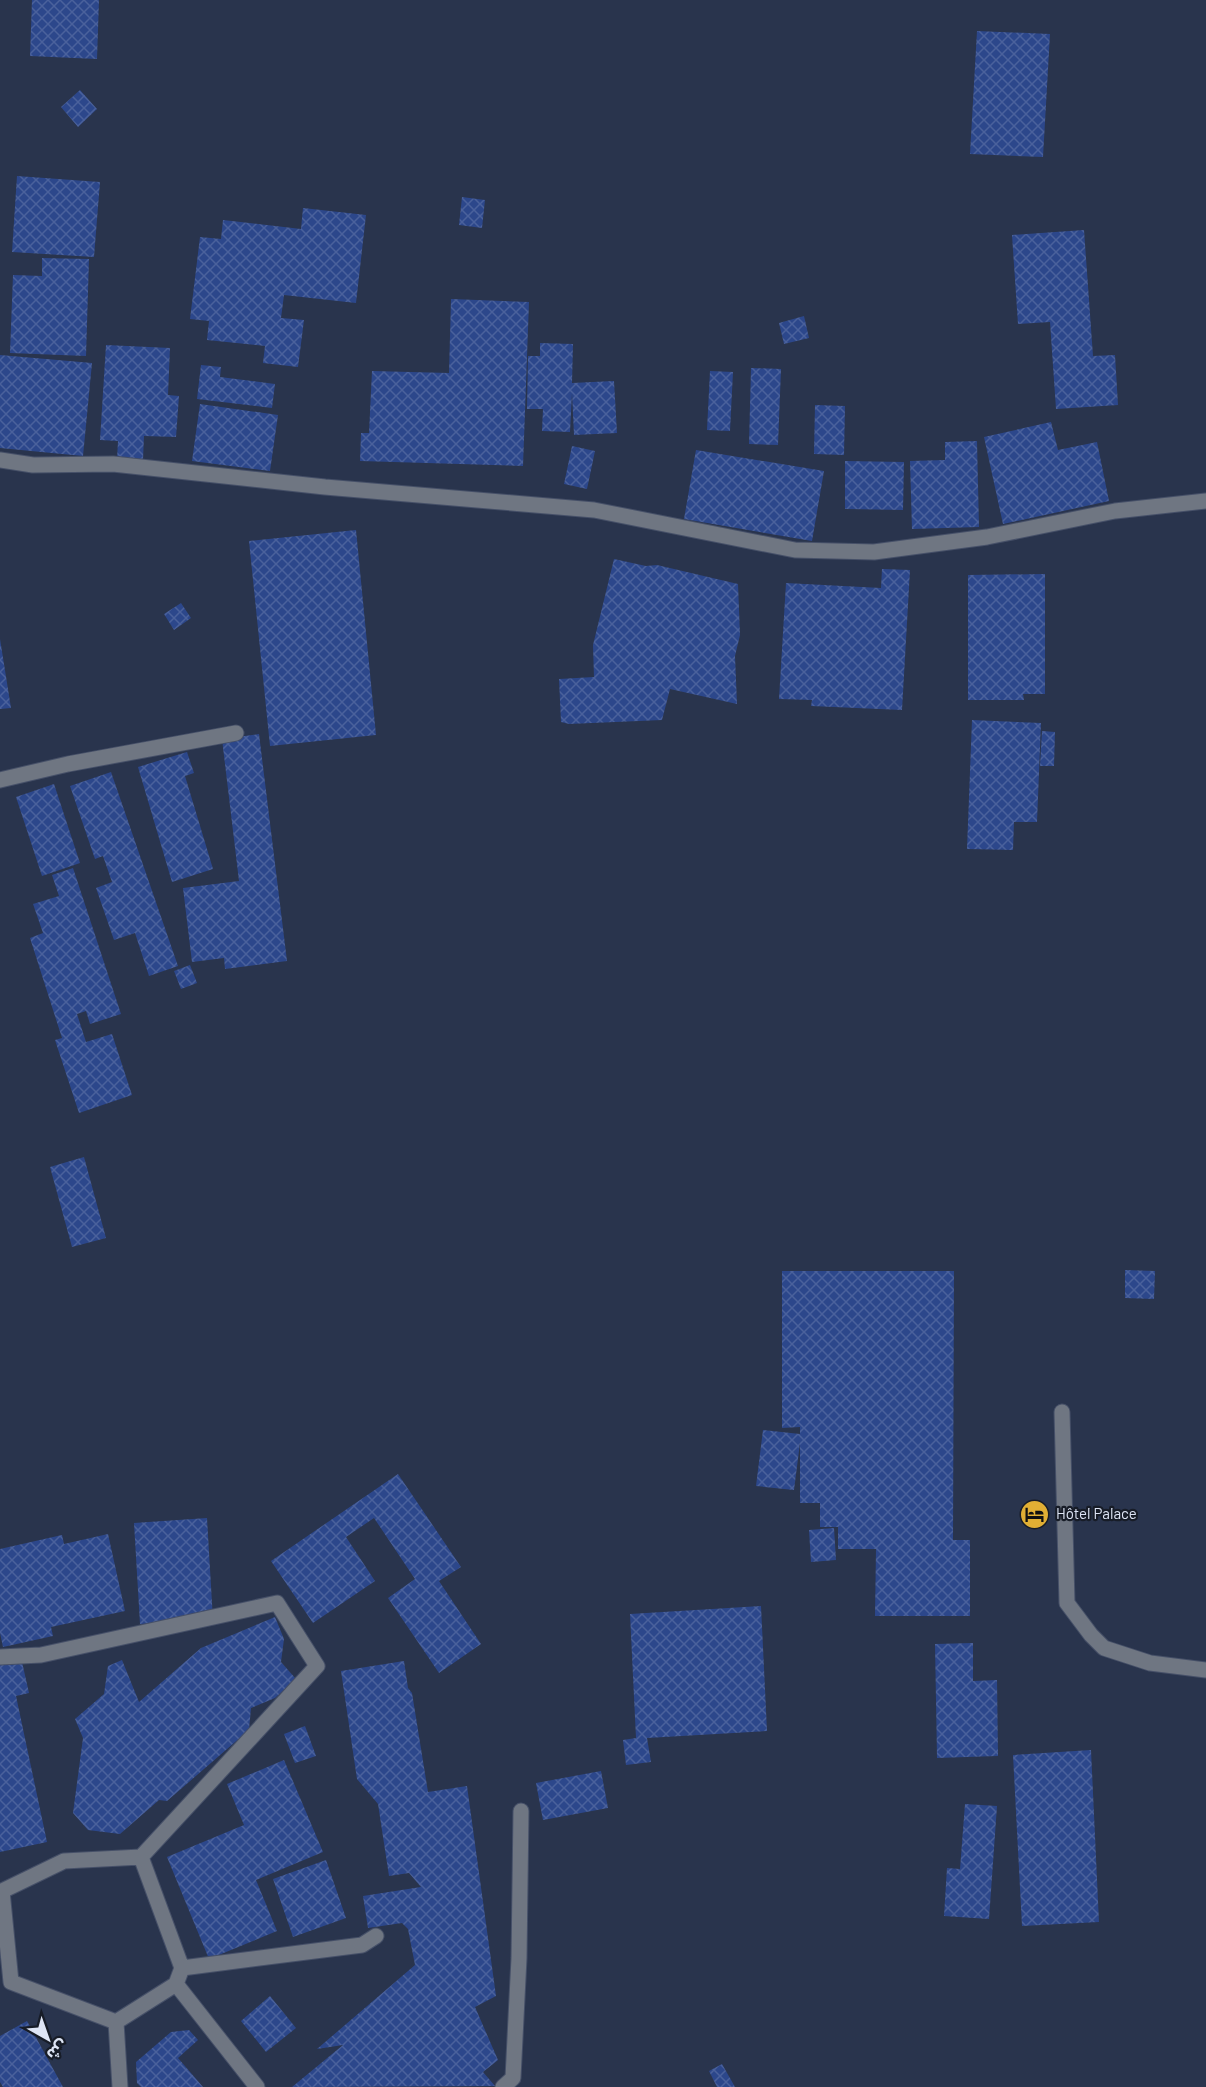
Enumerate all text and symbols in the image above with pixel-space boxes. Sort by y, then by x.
hotel icon: Hôtel Palace [1019,1498,1051,1530]
place label: Hôtel Palace [1056,1504,1137,1522]
north arrow [18,2009,78,2069]
text: ش [43,2036,72,2065]

